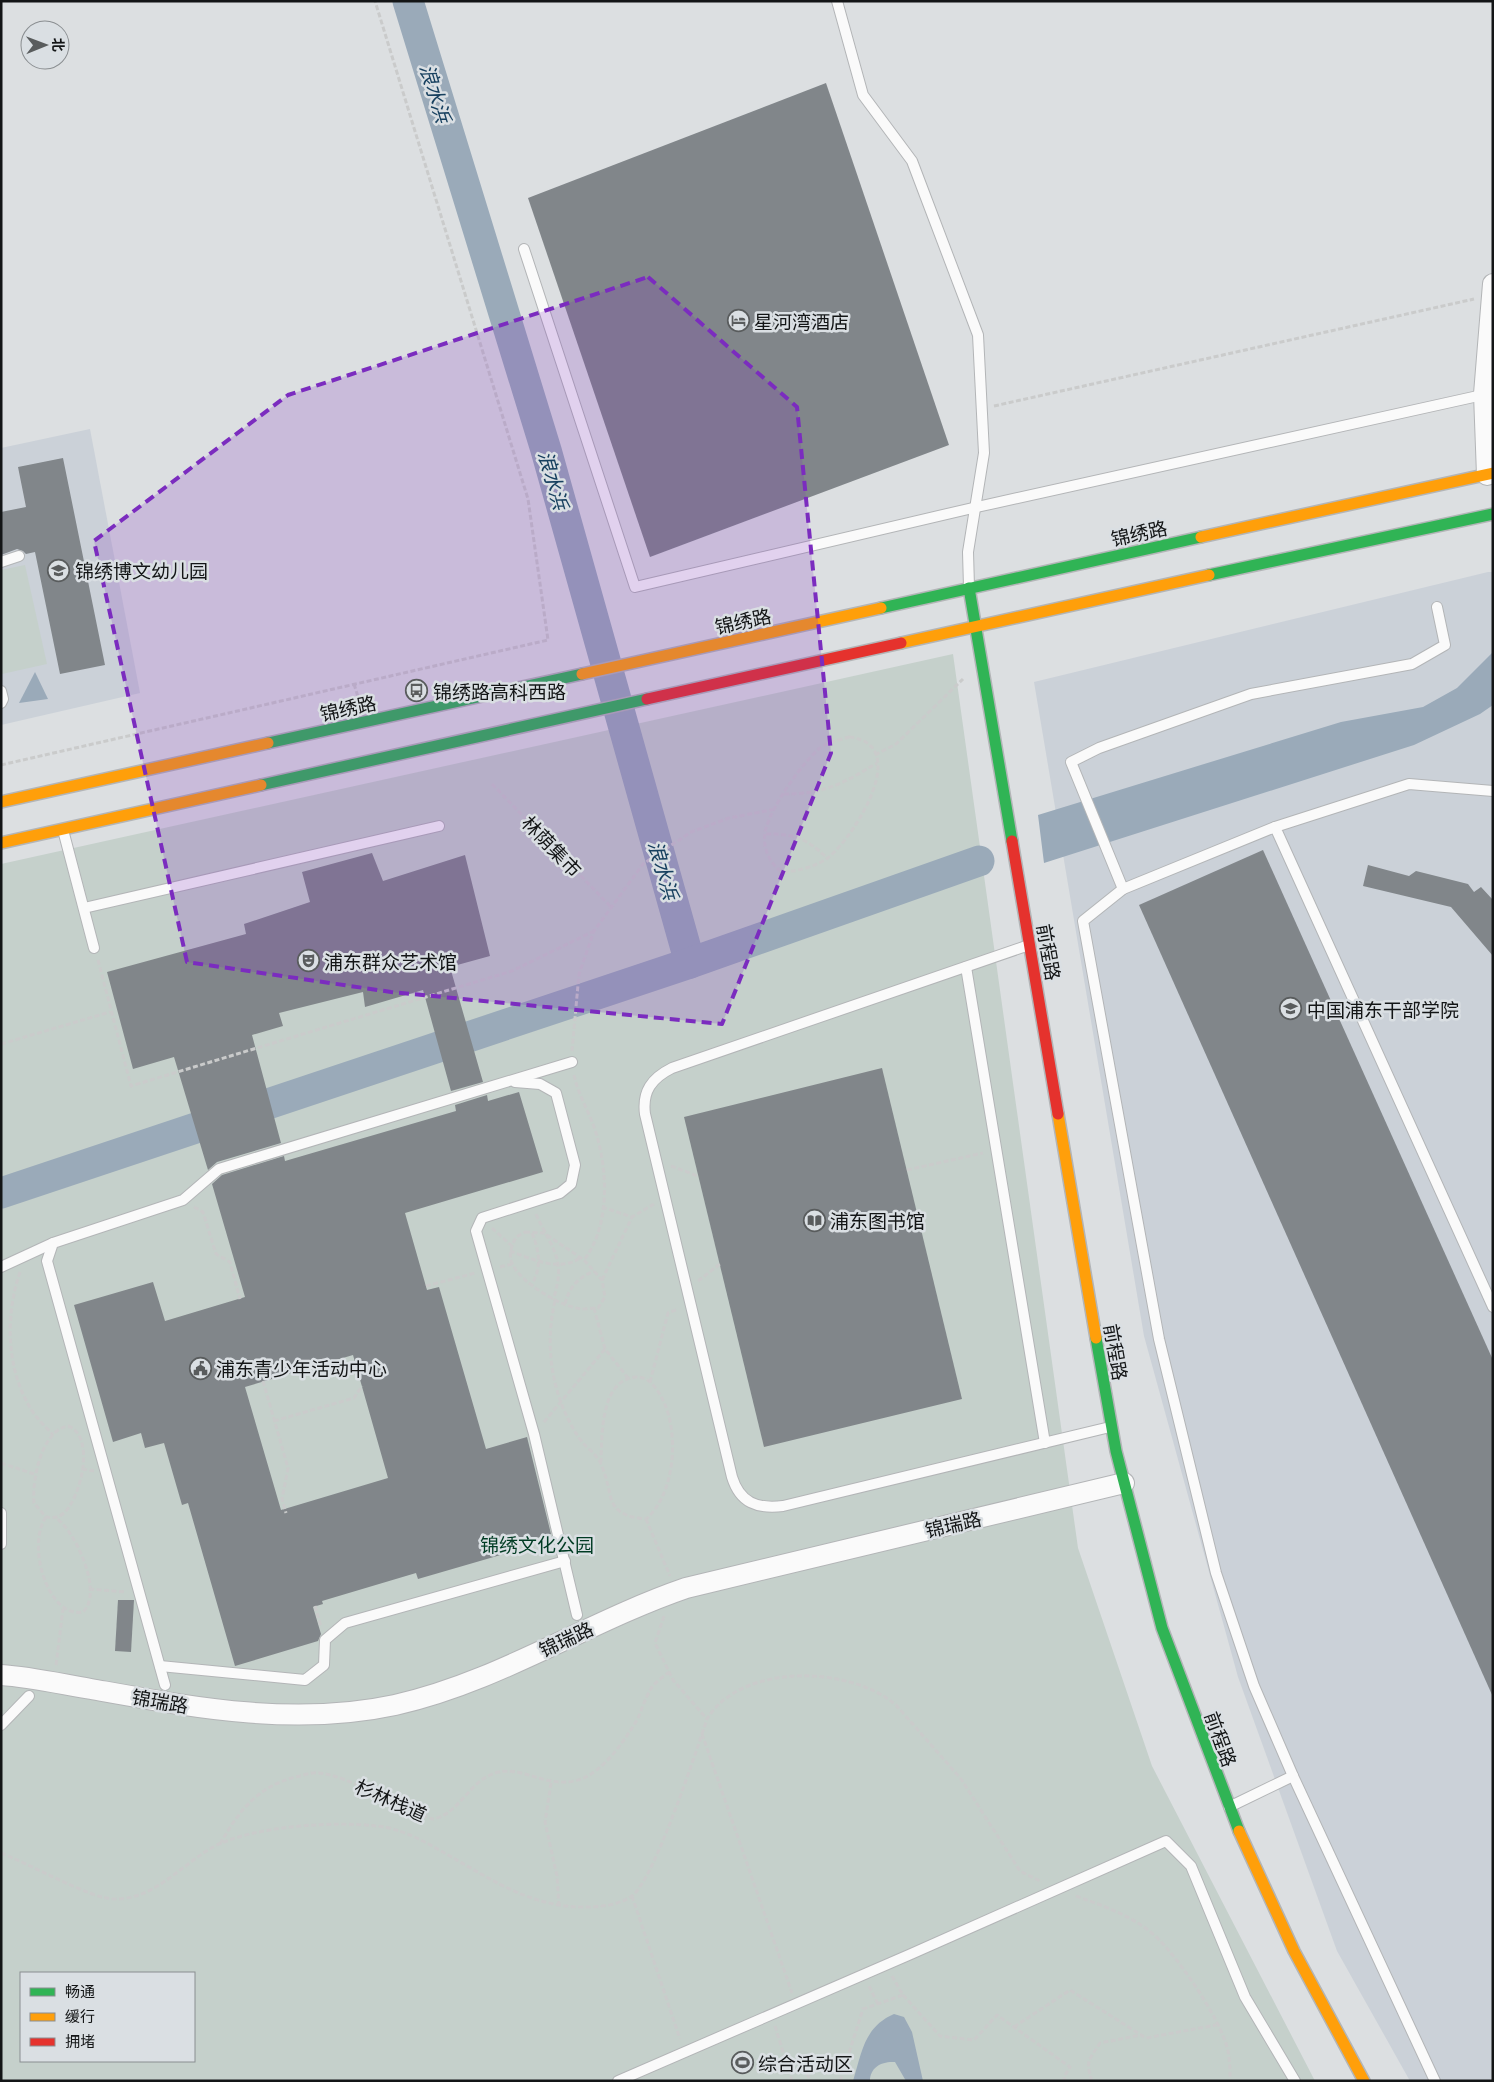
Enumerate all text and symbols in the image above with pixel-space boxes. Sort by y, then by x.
north arrow [20,20,70,70]
text: 北 [50,38,67,52]
water label: 浪水浜 [416,61,457,127]
hotel icon: 星河湾酒店 [726,309,750,333]
place label: 星河湾酒店 [754,310,849,333]
water label: 浪水浜 [534,448,574,514]
street label: 锦绣路 [1109,516,1169,550]
school or university icon: 锦绣博文幼儿园 [47,558,71,582]
place label: 锦绣博文幼儿园 [75,559,208,582]
street label: 锦绣路 [713,604,773,638]
bus stop icon: 锦绣路高科西路 [405,679,429,703]
place label: 锦绣路高科西路 [433,680,566,703]
street label: 锦绣路 [318,691,378,725]
street label: 林荫集市 [517,811,587,881]
water label: 浪水浜 [644,838,684,904]
street label: 前程路 [1033,922,1065,982]
theatre icon: 浦东群众艺术馆 [296,949,320,973]
place label: 浦东群众艺术馆 [324,950,457,973]
school or university icon: 中国浦东干部学院 [1279,997,1303,1021]
place label: 中国浦东干部学院 [1307,998,1459,1021]
library icon: 浦东图书馆 [802,1208,826,1232]
place label: 浦东图书馆 [830,1209,925,1232]
street label: 前程路 [1100,1322,1132,1382]
public building icon: 浦东青少年活动中心 [188,1356,212,1380]
place label: 浦东青少年活动中心 [216,1357,387,1380]
street label: 锦瑞路 [923,1506,983,1542]
park label: 锦绣文化公园 [480,1533,594,1556]
street label: 锦瑞路 [535,1617,597,1661]
street label: 锦瑞路 [130,1685,190,1717]
street label: 前程路 [1200,1708,1242,1770]
street label: 杉林栈道 [352,1774,430,1826]
legend [20,1972,195,2062]
text: 畅通 [65,1982,95,2000]
text: 缓行 [65,2007,95,2025]
text: 拥堵 [65,2032,95,2050]
sports icon: 综合活动区 [730,2051,754,2075]
place label: 综合活动区 [758,2052,853,2075]

